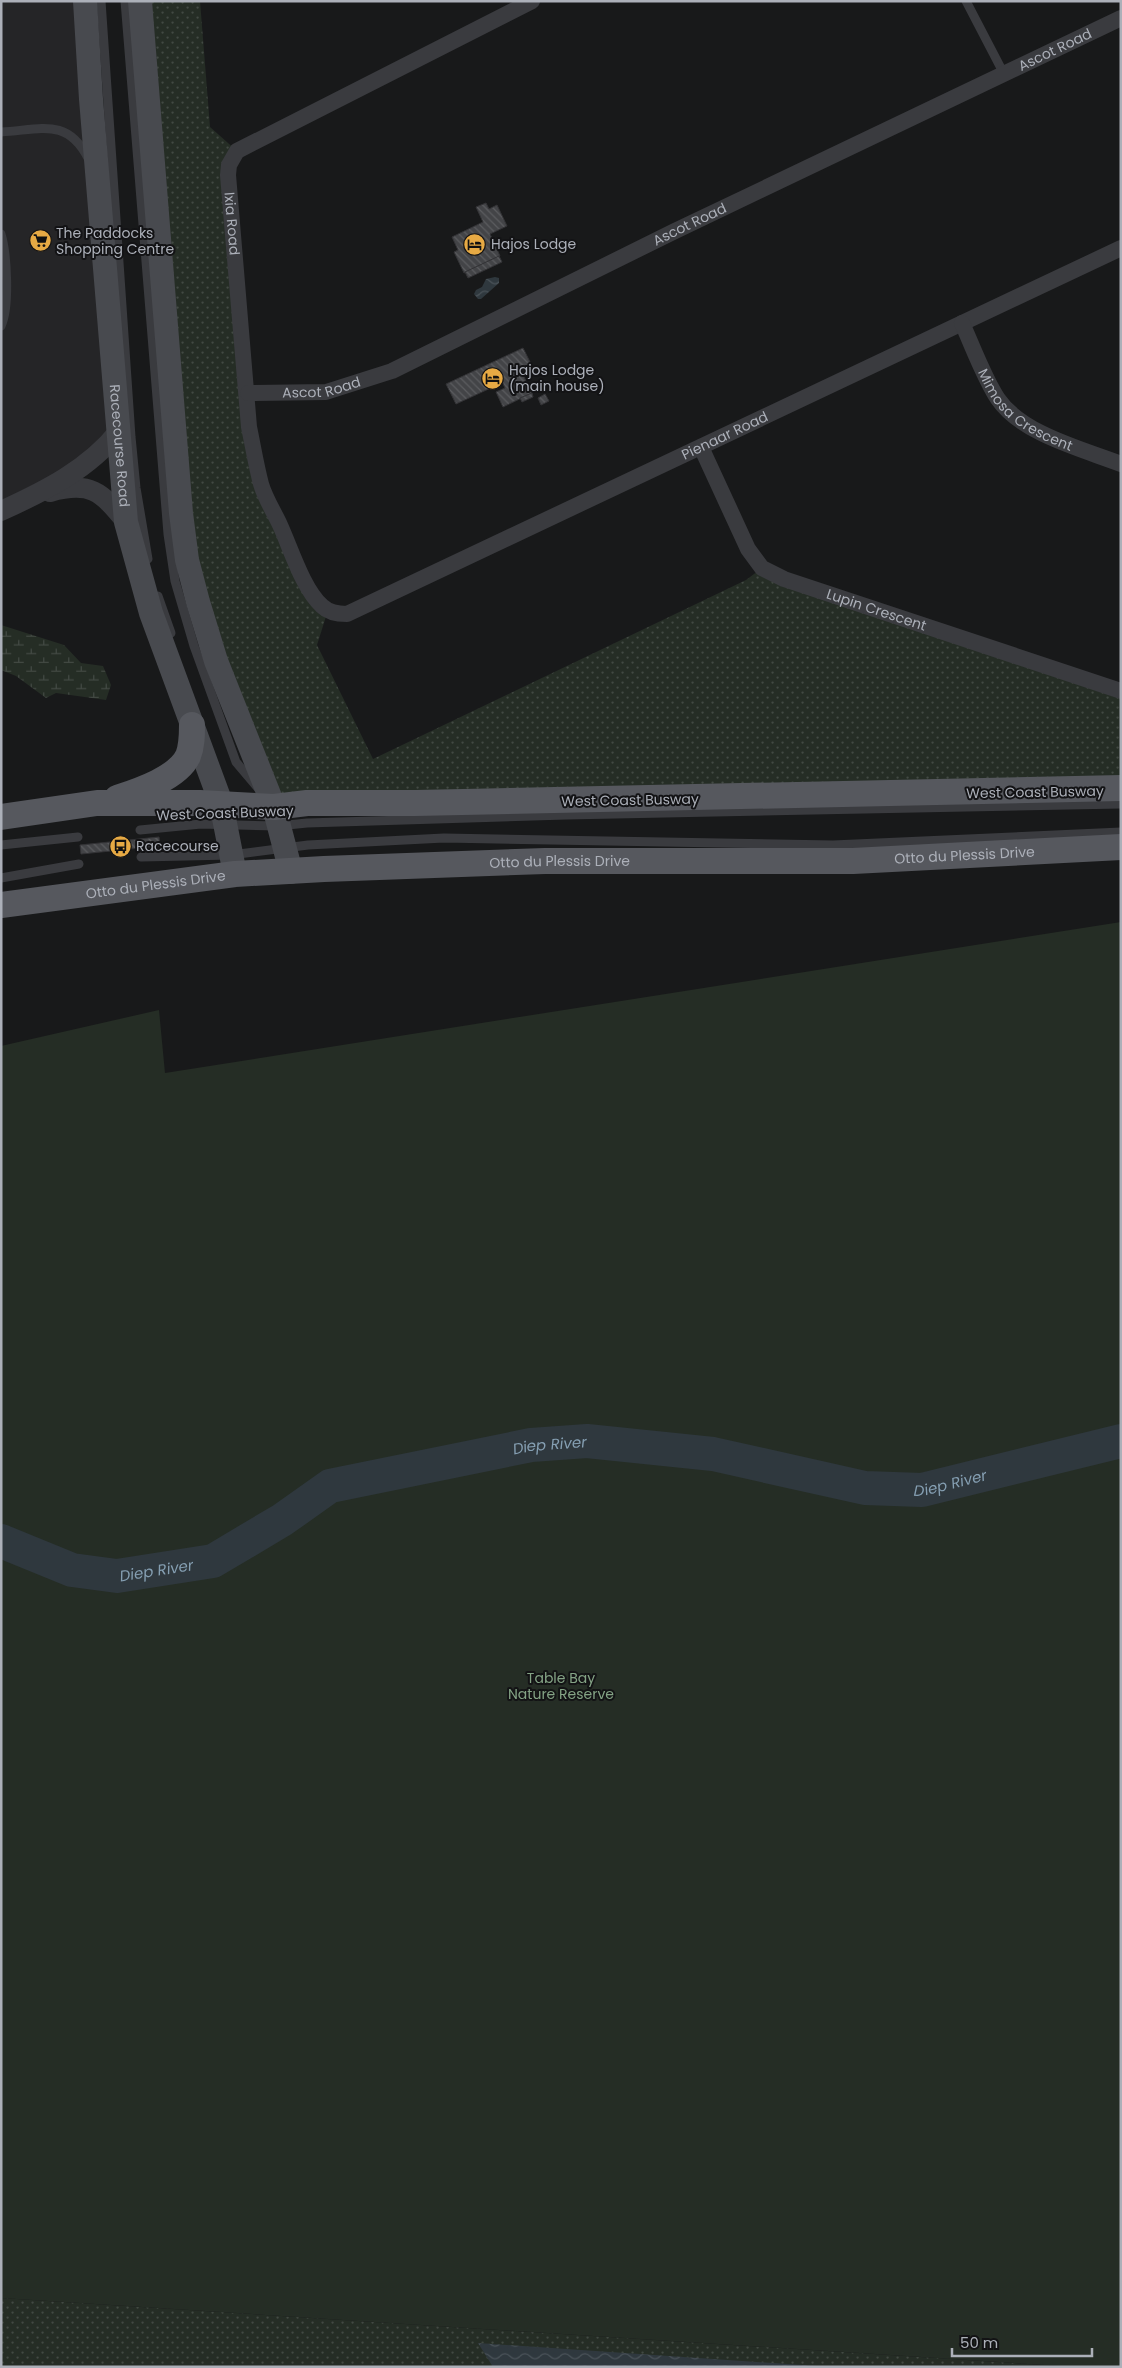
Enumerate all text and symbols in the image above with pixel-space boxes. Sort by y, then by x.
street label: Ascot Road [1015,23,1095,76]
street label: Ixia Road [219,191,245,256]
street label: Ascot Road [649,198,730,250]
place label: The Paddocks Shopping Centre [56,223,174,259]
supermarket icon: The Paddocks Shopping Centre [28,229,52,253]
hotel icon: Hajos Lodge [463,232,487,256]
place label: Hajos Lodge [491,234,577,254]
place label: Hajos Lodge (main house) [509,360,605,396]
street label: Mimosa Crescent [973,365,1076,456]
hotel icon: Hajos Lodge (main house) [481,366,505,390]
street label: Ascot Road [282,372,363,403]
street label: Racecourse Road [105,384,135,508]
street label: Pienaar Road [678,406,771,464]
street label: Lupin Crescent [824,584,929,636]
street label: West Coast Busway [966,781,1104,803]
street label: West Coast Busway [561,789,699,811]
street label: West Coast Busway [156,801,294,825]
bus stop icon: Racecourse [108,834,132,858]
place label: Racecourse [136,836,219,856]
street label: Otto du Plessis Drive [894,842,1036,869]
street label: Otto du Plessis Drive [489,851,630,873]
street label: Otto du Plessis Drive [85,865,227,904]
water label: Diep River [511,1431,588,1459]
water label: Diep River [913,1464,989,1501]
water label: Diep River [118,1554,195,1586]
park label: Table Bay Nature Reserve [508,1668,614,1704]
scale bar [952,2326,1092,2358]
text: 50 m [960,2332,998,2353]

